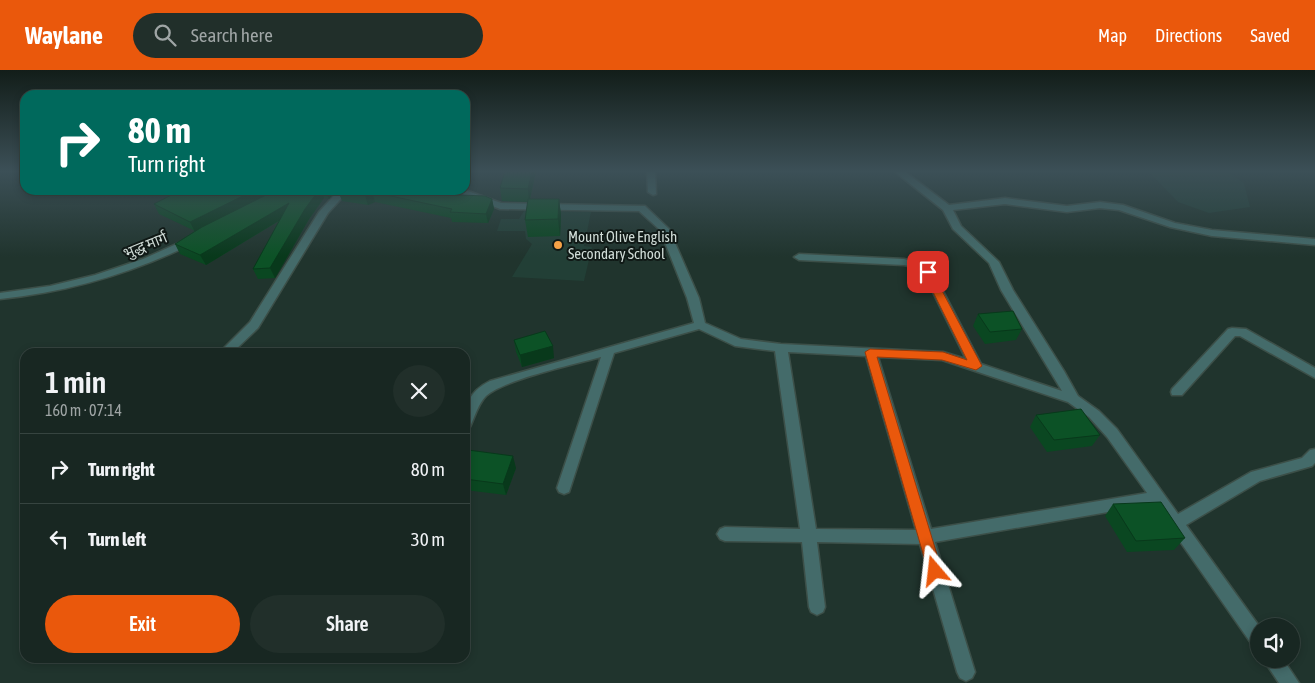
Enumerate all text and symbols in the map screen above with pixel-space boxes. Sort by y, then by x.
search box [133,13,483,58]
icon: search [151,21,179,49]
text: Waylane [25,22,103,49]
text: Search here [191,24,273,46]
text: Map [1098,25,1127,46]
text: Directions [1155,25,1222,46]
text: Saved [1250,25,1290,46]
icon: right [45,110,110,175]
text: 80 m [128,110,191,150]
text: Turn right [128,151,205,177]
street label: भुद्ध मार्ग [121,228,171,263]
place label: Mount Olive English Secondary School [568,228,677,262]
marker: Mount Olive English Secondary School [552,239,564,251]
pin [907,251,949,293]
icon: arrive [914,258,942,286]
text: 1 min [45,365,106,399]
button: close [393,365,445,417]
text: 160 m · 07:14 [45,401,122,419]
icon: right [45,455,73,483]
text: Turn right [88,458,155,480]
text: 80 m [411,458,445,480]
icon: left [45,525,73,553]
text: Turn left [88,528,146,550]
text: 30 m [411,528,445,550]
position arrow [908,544,960,596]
button: Exit [45,595,240,653]
button: Share [250,595,445,653]
map controls [1250,618,1300,668]
button: sound [1250,618,1300,668]

